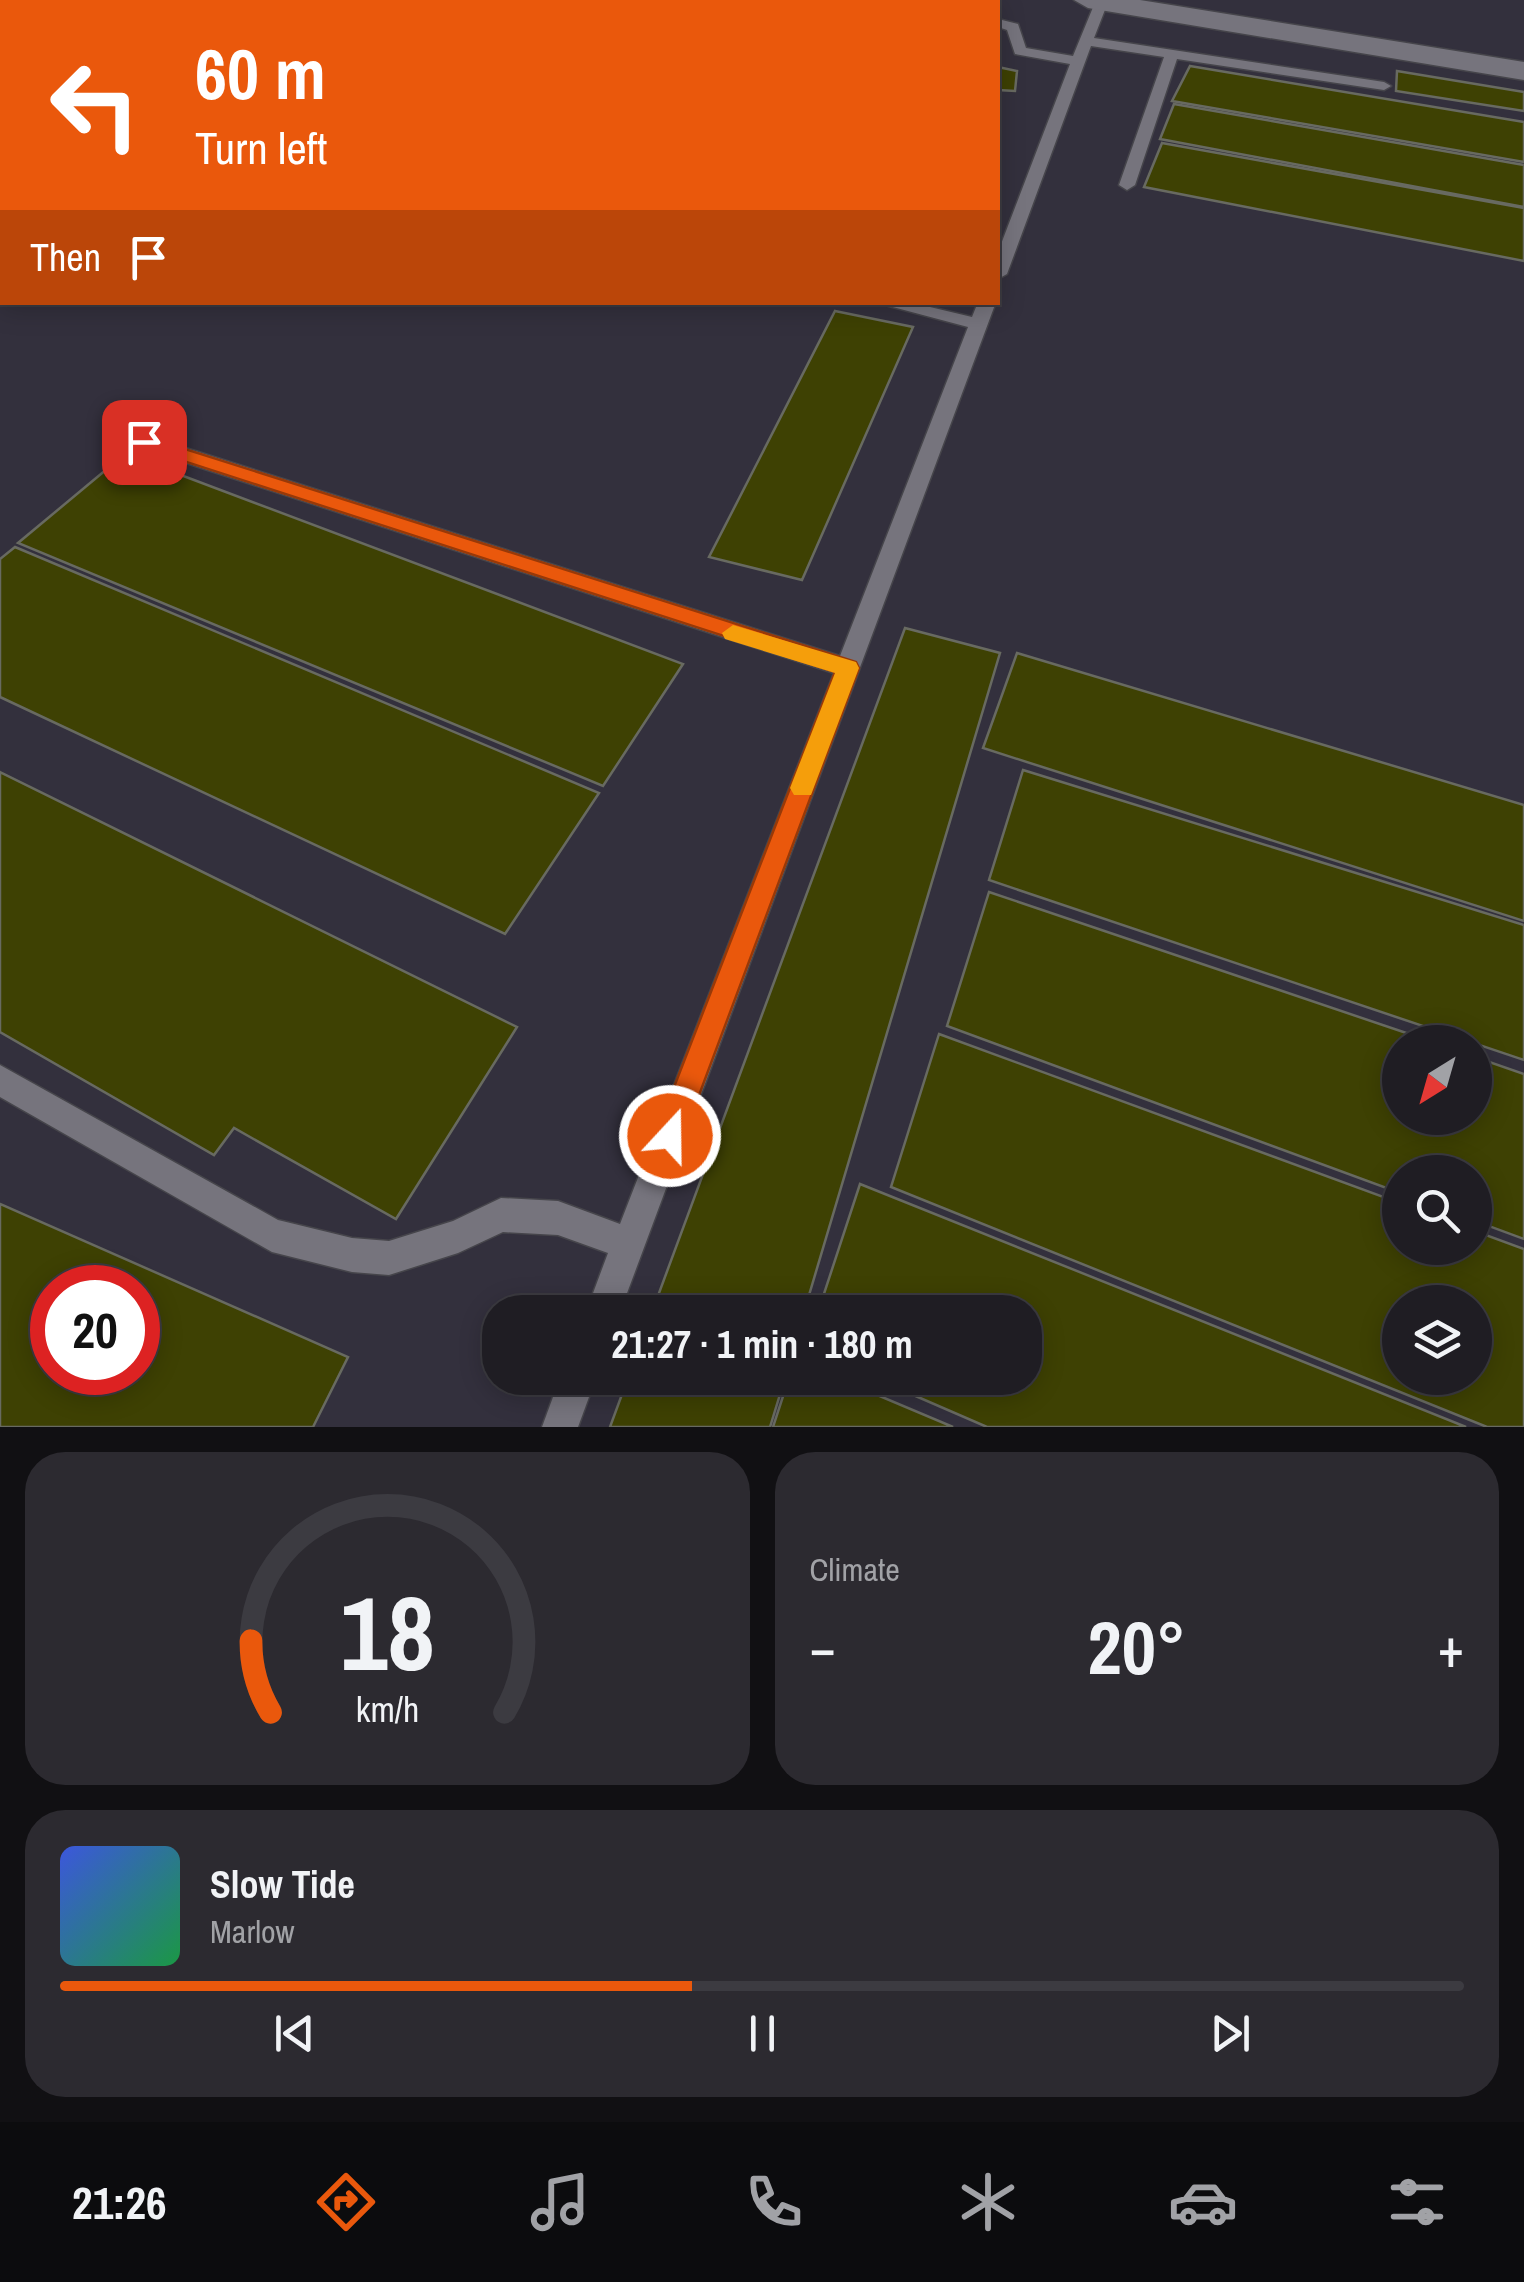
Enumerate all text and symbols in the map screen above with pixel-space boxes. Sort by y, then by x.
text: 60 m [195,27,326,121]
icon: left [30,40,160,170]
text: Turn left [195,117,327,178]
icon: arrive [121,230,176,285]
text: Then [30,232,101,283]
pin [102,400,187,485]
icon: arrive [117,415,172,470]
north arrow [1382,1025,1492,1135]
map controls [1382,1025,1492,1395]
position arrow [618,1084,722,1188]
button: search [1382,1155,1492,1265]
speed limit sign: 20 [30,1265,160,1395]
button: layers [1382,1285,1492,1395]
text: 21:27 · 1 min · 180 m [611,1319,913,1370]
text: Climate [810,1548,900,1591]
text: 18 [340,1562,435,1702]
text: 20° [1088,1596,1186,1697]
text: − [810,1610,836,1684]
text: + [1438,1610,1464,1684]
text: km/h [355,1685,419,1733]
text: Slow Tide [210,1859,355,1910]
text: Marlow [210,1910,295,1953]
icon: previous [267,2006,322,2061]
icon: pause [735,2006,790,2061]
icon: next [1203,2006,1258,2061]
icon: directions [311,2167,381,2237]
icon: music [525,2167,595,2237]
icon: phone [739,2167,809,2237]
icon: climate [953,2167,1023,2237]
icon: car [1168,2167,1238,2237]
icon: filters [1382,2167,1452,2237]
text: 21:26 [72,2172,166,2233]

